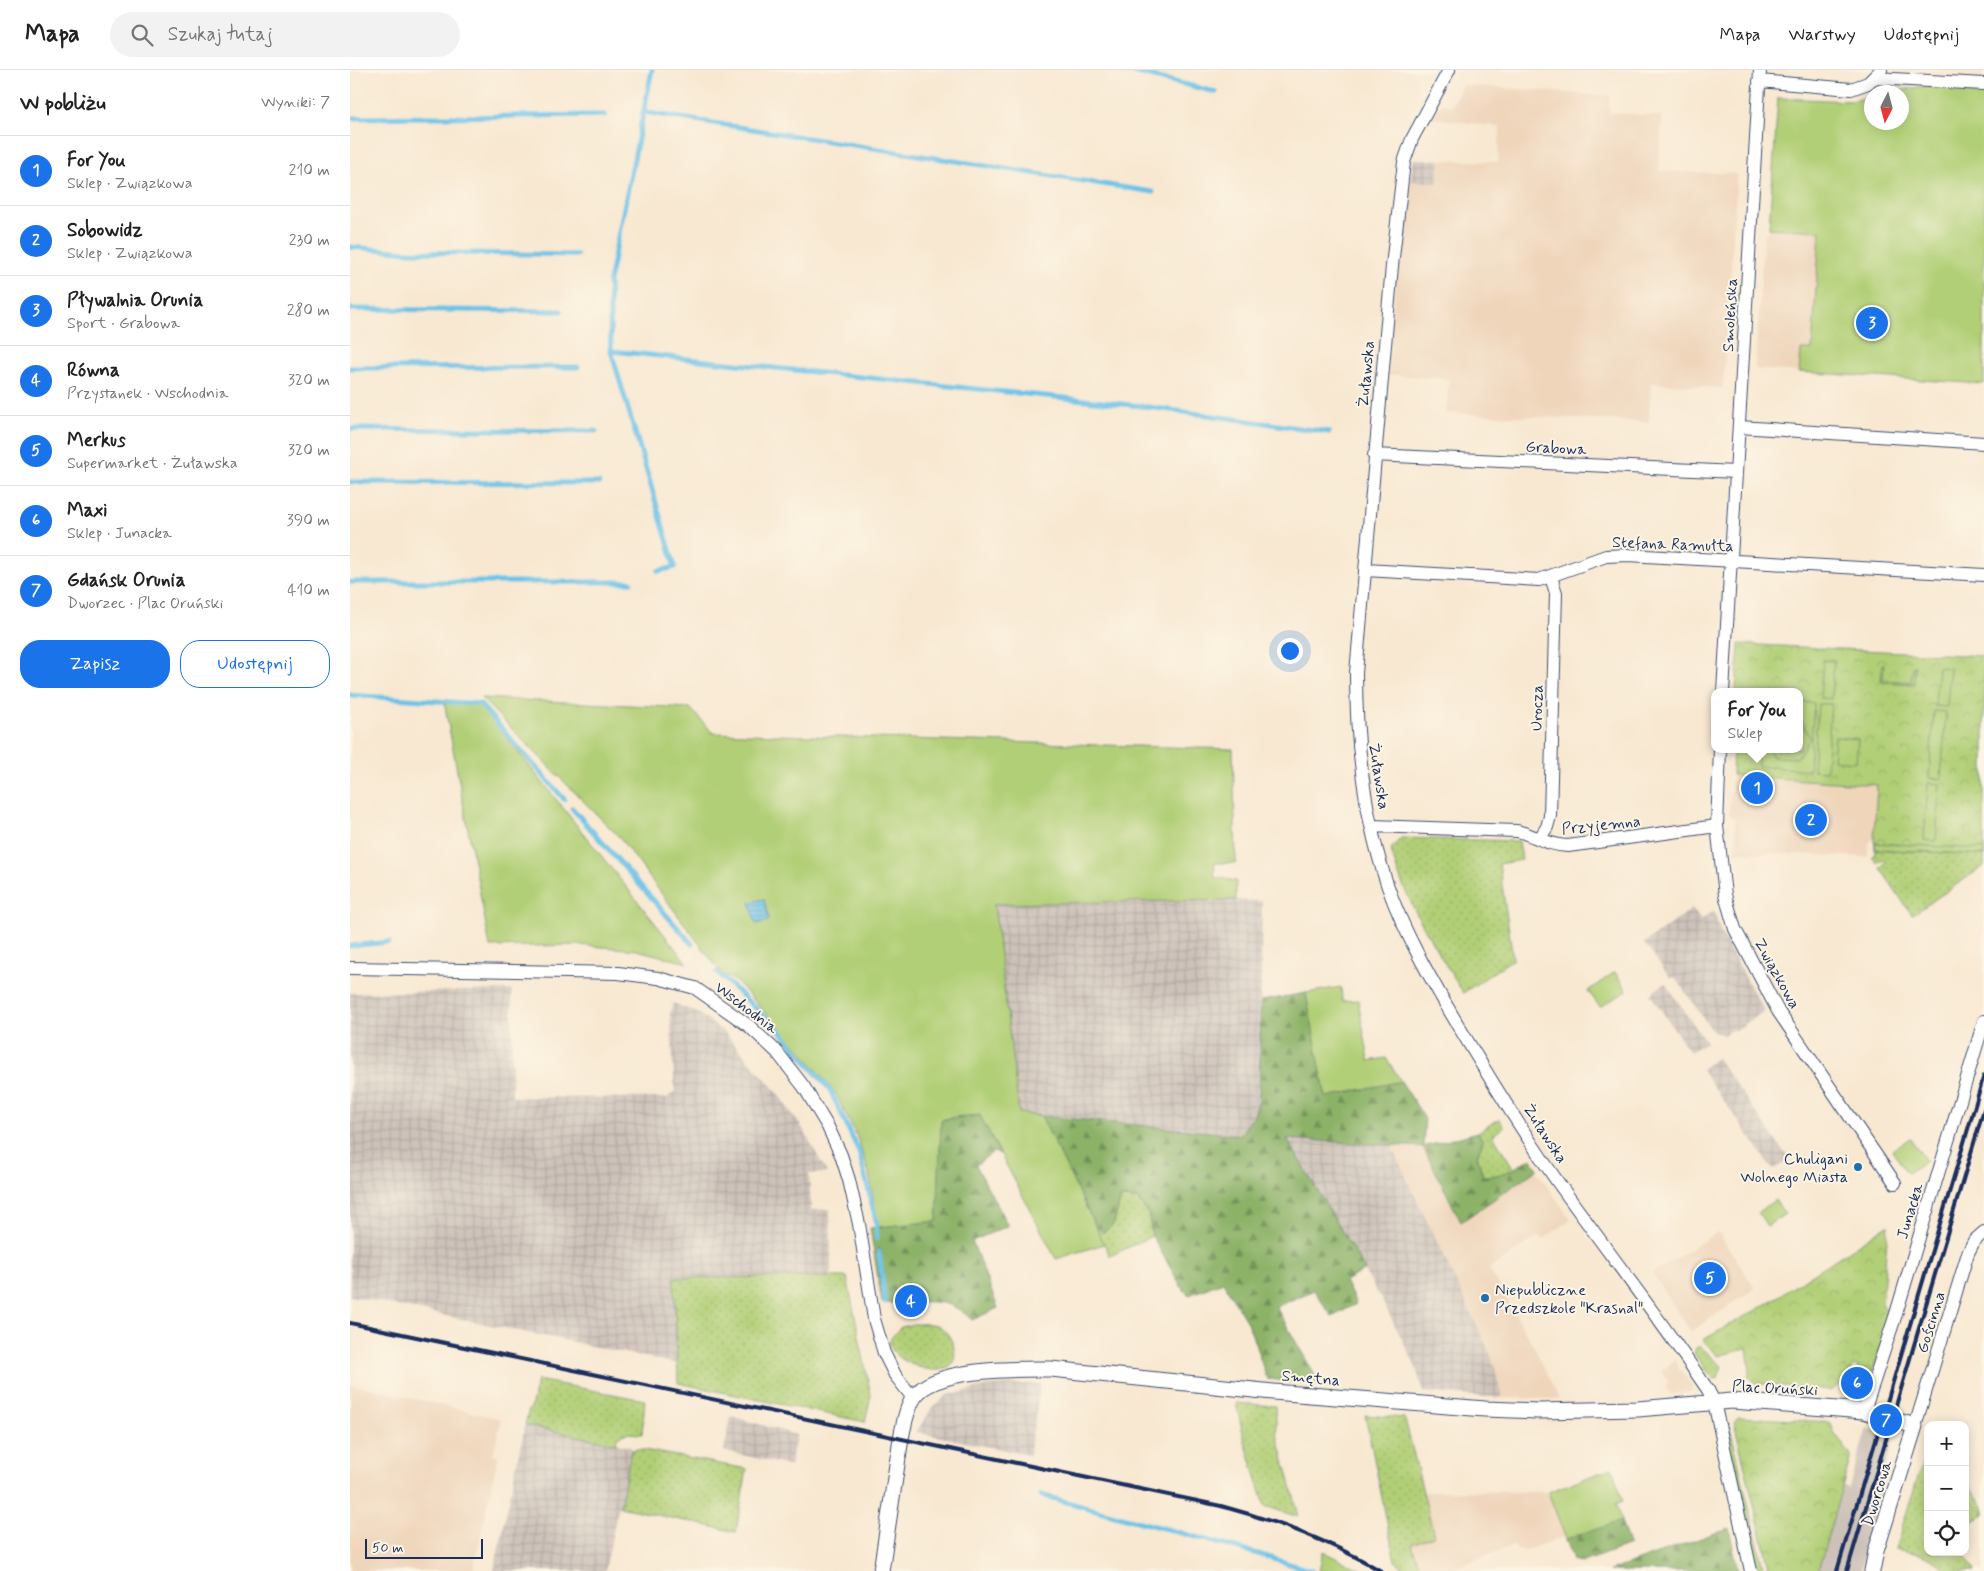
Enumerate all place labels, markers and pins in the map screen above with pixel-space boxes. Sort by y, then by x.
pin: 3 [1856,304,1888,342]
pin: 1 [1741,769,1773,807]
pin: 2 [1795,801,1827,839]
place label: Chuligani Wolnego Miasta [1740,1149,1848,1188]
marker: Chuligani Wolnego Miasta [1852,1161,1864,1173]
pin: 5 [1694,1259,1726,1297]
place label: Niepubliczne Przedszkole "Krasnal" [1495,1280,1643,1319]
pin: 4 [895,1282,927,1320]
marker: Niepubliczne Przedszkole "Krasnal" [1479,1292,1491,1304]
pin: 6 [1841,1364,1873,1402]
pin: 7 [1870,1401,1902,1439]

